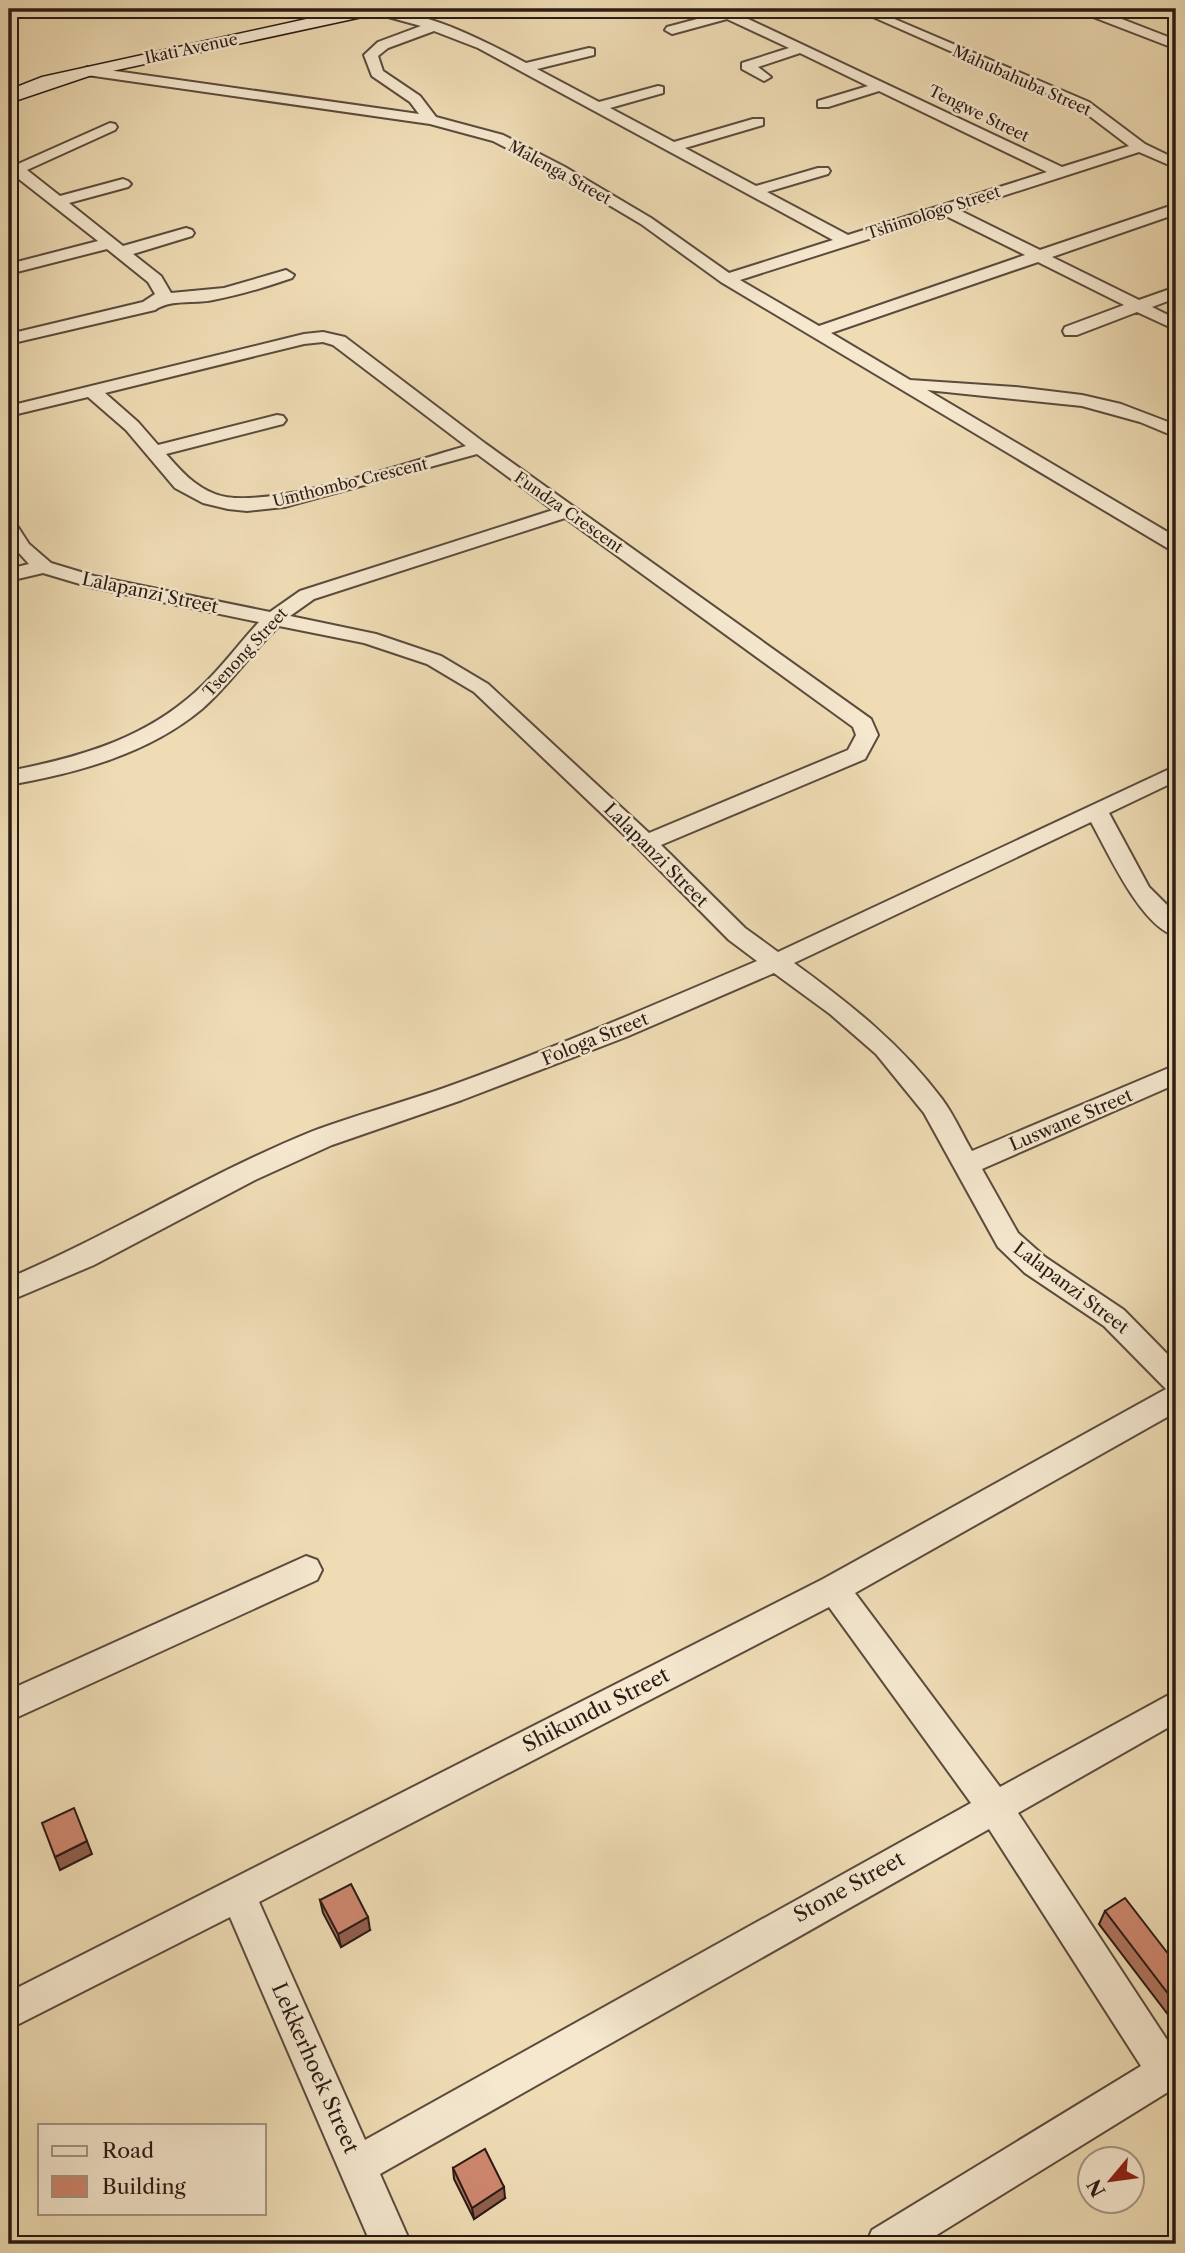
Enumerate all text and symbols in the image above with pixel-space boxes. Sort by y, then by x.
street label: Ikati Avenue [143,28,239,68]
street label: Mahubahuba Street [949,40,1095,120]
street label: Tengwe Street [926,80,1033,146]
street label: Malenga Street [505,136,615,209]
street label: Tshimologo Street [863,181,1003,243]
street label: Umthombo Crescent [271,453,430,511]
street label: Fundza Crescent [511,467,628,557]
street label: Lalapanzi Street [80,568,221,618]
street label: Tsenong Street [199,603,292,701]
street label: Lalapanzi Street [599,798,713,912]
street label: Fologa Street [539,1007,652,1070]
street label: Luswane Street [1006,1084,1136,1156]
street label: Lalapanzi Street [1009,1238,1133,1339]
street label: Shikundu Street [518,1662,674,1757]
street label: Stone Street [789,1846,909,1927]
street label: Lekkerhoek Street [267,1979,365,2158]
legend [38,2124,266,2214]
text: Road [102,2138,154,2163]
north arrow [1076,2144,1146,2214]
text: Building [102,2174,187,2199]
text: N [1083,2175,1111,2201]

